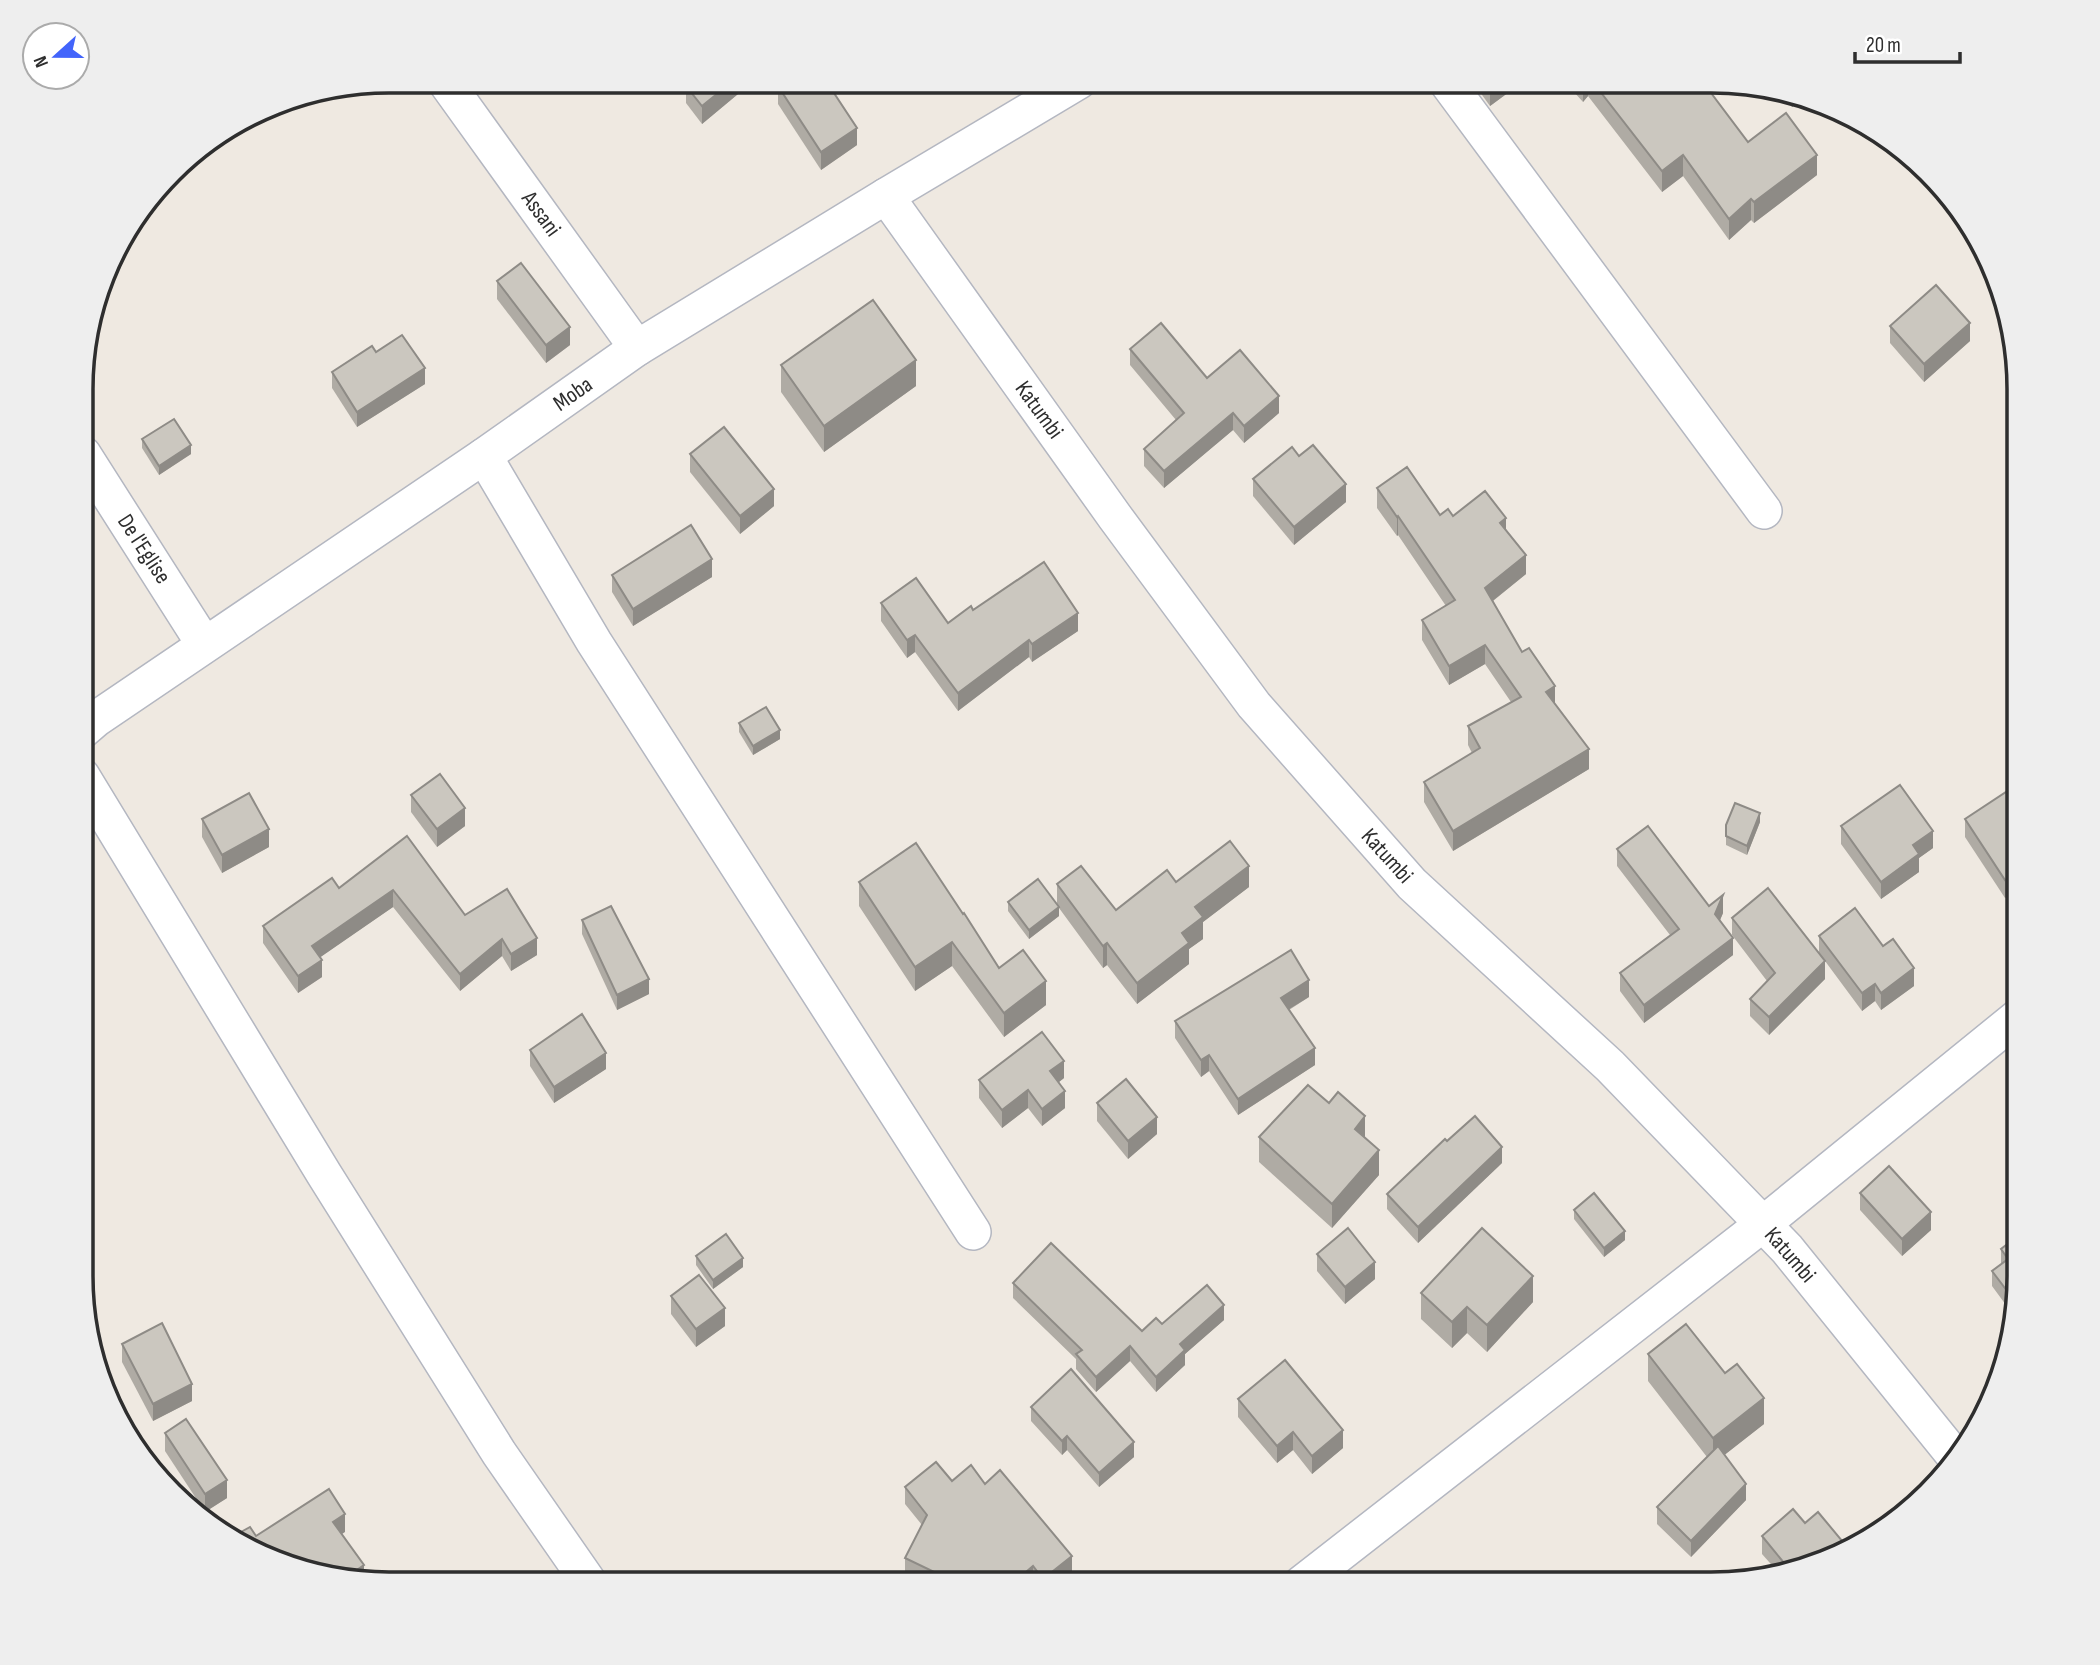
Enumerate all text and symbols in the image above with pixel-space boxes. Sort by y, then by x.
north arrow [21,21,91,91]
scale bar [1855,21,1960,65]
text: 20 m [1866,33,1901,58]
text: N [29,53,54,70]
street label: Assani [515,185,567,242]
street label: Moba [548,371,598,417]
street label: Katumbi [1009,376,1069,444]
street label: De l'Eglise [111,509,177,589]
street label: Katumbi [1355,823,1419,889]
street label: Katumbi [1758,1222,1822,1288]

